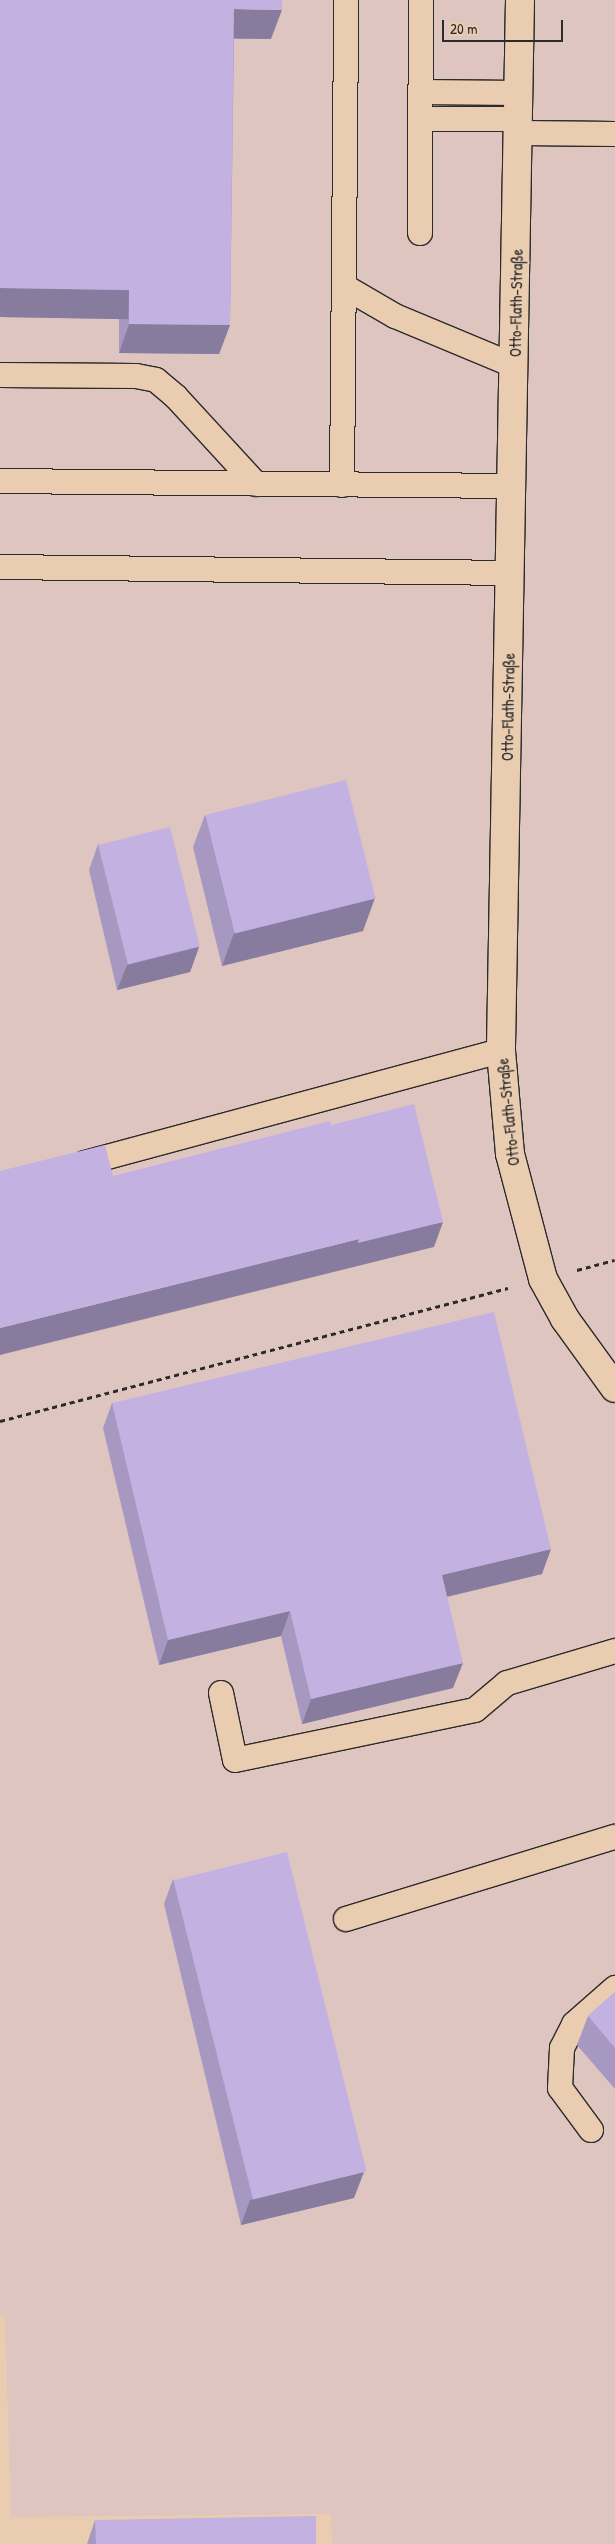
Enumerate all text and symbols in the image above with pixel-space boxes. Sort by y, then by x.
scale bar [445,10,566,42]
text: 20 m [450,18,477,39]
street label: Otto-Flath-Straße [505,249,527,357]
street label: Otto-Flath-Straße [497,653,519,761]
street label: Otto-Flath-Straße [493,1057,523,1167]

